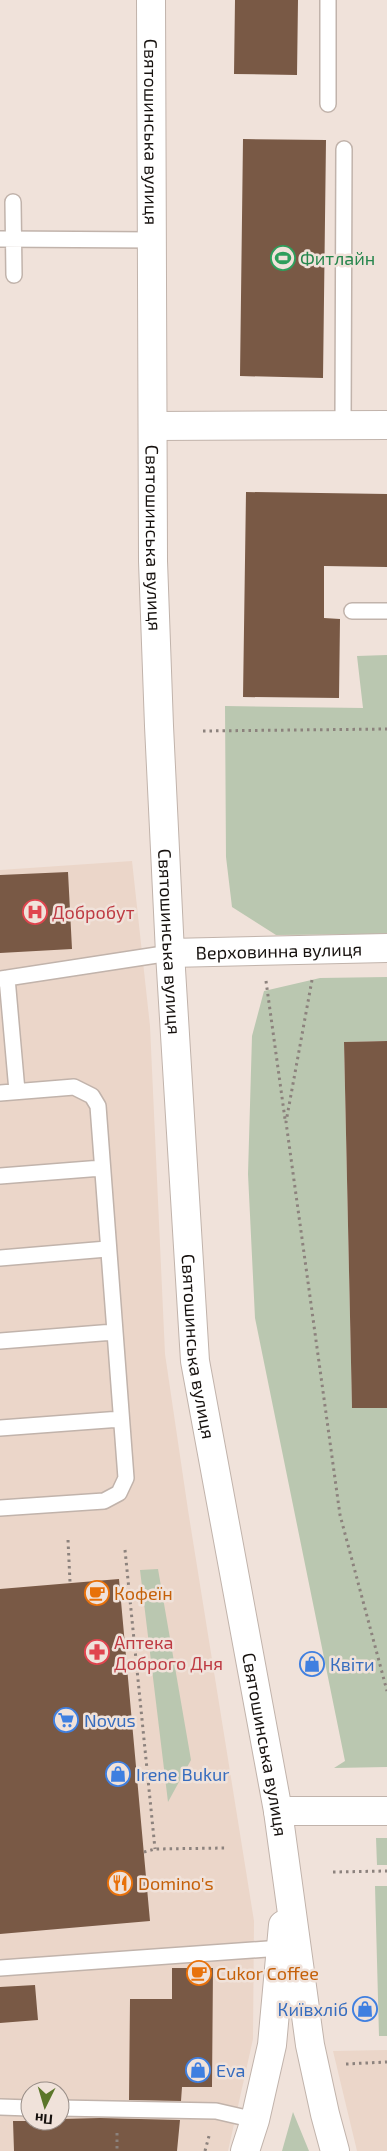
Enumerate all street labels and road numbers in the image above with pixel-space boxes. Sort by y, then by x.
street label: Святошинська вулиця [140,39,163,225]
street label: Святошинська вулиця [142,445,167,632]
street label: Святошинська вулиця [154,848,186,1035]
street label: Верховинна вулиця [195,938,362,963]
street label: Святошинська вулиця [177,1253,220,1441]
street label: Святошинська вулиця [238,1651,292,1838]

